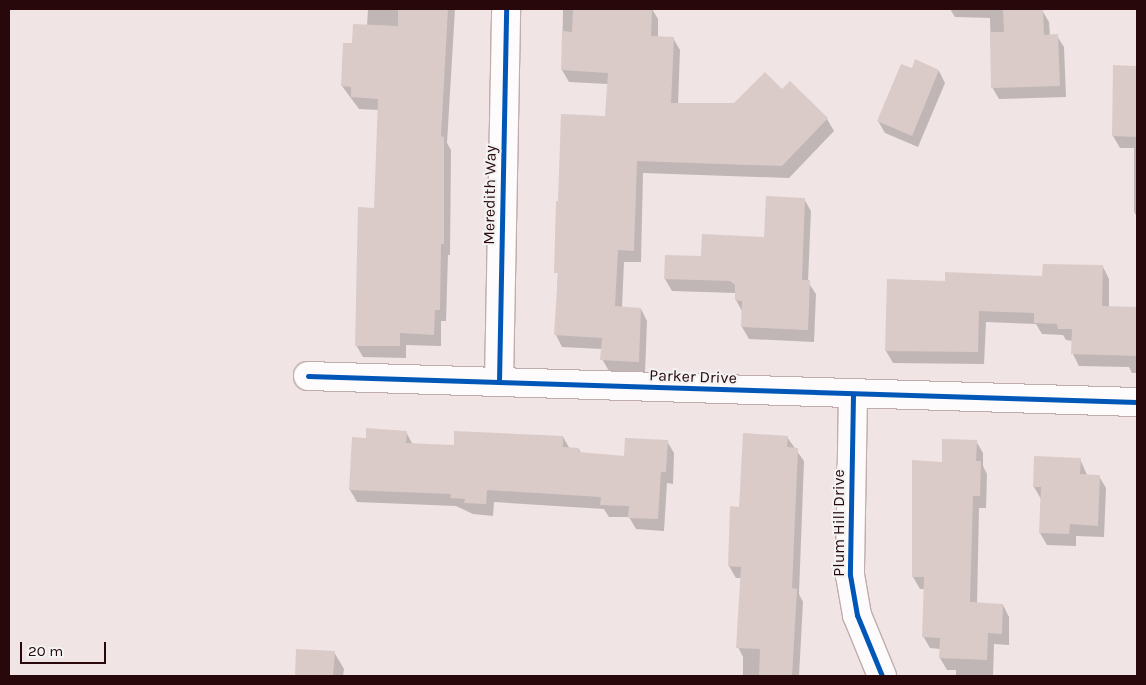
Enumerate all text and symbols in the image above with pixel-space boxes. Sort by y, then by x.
street label: Meredith Way [480,145,500,245]
street label: Parker Drive [649,366,737,388]
street label: Plum Hill Drive [829,469,849,577]
scale bar [22,632,109,664]
text: 20 m [28,642,63,660]

